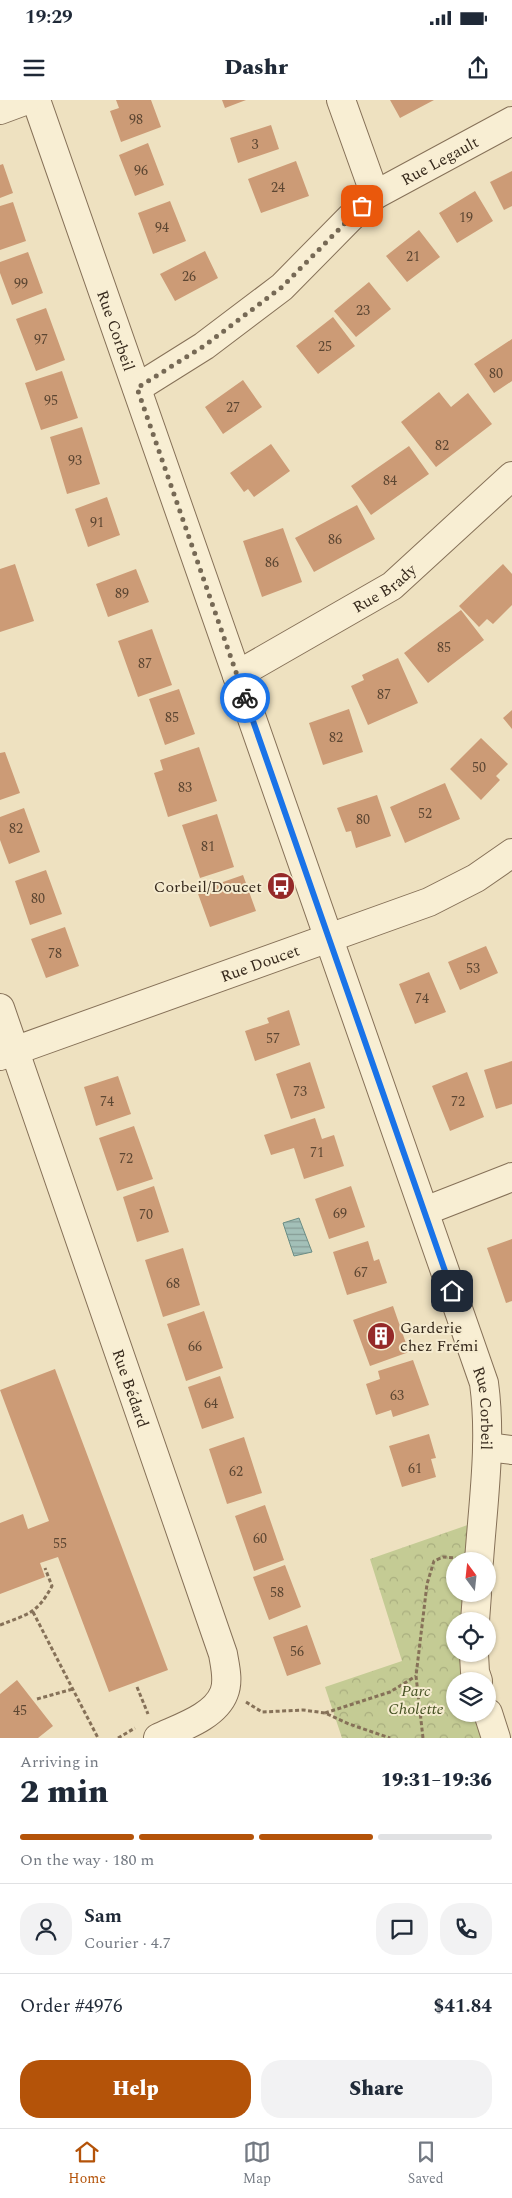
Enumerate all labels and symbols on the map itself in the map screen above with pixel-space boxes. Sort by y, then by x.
house number: 98 [129,109,143,130]
street label: Rue Legault [397,130,483,192]
house number: 3 [252,134,259,155]
house number: 96 [134,160,148,181]
house number: 24 [271,177,285,198]
pin [341,185,383,227]
house number: 19 [459,207,473,228]
house number: 94 [155,217,169,238]
house number: 21 [406,246,420,267]
house number: 26 [182,266,196,287]
house number: 99 [14,273,28,294]
street label: Rue Corbeil [90,287,141,375]
house number: 23 [356,300,370,321]
house number: 97 [34,329,48,350]
house number: 25 [318,336,332,357]
house number: 80 [489,363,503,384]
house number: 95 [44,390,58,411]
house number: 27 [226,397,240,418]
house number: 82 [435,435,449,456]
house number: 93 [68,450,82,471]
house number: 84 [383,470,397,491]
house number: 91 [90,512,104,533]
house number: 86 [328,529,342,550]
house number: 86 [265,552,279,573]
street label: Rue Brady [348,558,423,619]
house number: 89 [115,583,129,604]
house number: 85 [437,637,451,658]
house number: 87 [138,653,152,674]
courier [220,673,270,723]
house number: 87 [377,684,391,705]
house number: 85 [165,707,179,728]
house number: 82 [329,727,343,748]
house number: 50 [472,757,486,778]
house number: 83 [178,777,192,798]
house number: 52 [418,803,432,824]
house number: 80 [356,809,370,830]
house number: 82 [9,818,23,839]
house number: 81 [201,836,215,857]
bus stop icon: Corbeil/Doucet [266,871,296,901]
place label: Corbeil/Doucet [154,875,262,899]
house number: 80 [31,888,45,909]
street label: Rue Doucet [217,938,303,989]
house number: 78 [48,943,62,964]
house number: 53 [466,958,480,979]
house number: 74 [415,988,429,1009]
house number: 57 [266,1028,280,1049]
house number: 73 [293,1081,307,1102]
house number: 74 [100,1091,114,1112]
house number: 72 [451,1091,465,1112]
house number: 71 [310,1142,324,1163]
house number: 72 [119,1148,133,1169]
house number: 69 [333,1203,347,1224]
house number: 70 [139,1204,153,1225]
house number: 67 [354,1262,368,1283]
pin [431,1270,473,1312]
house number: 68 [166,1273,180,1294]
place label: Garderie chez Frémi [400,1316,479,1358]
building icon: Garderie chez Frémi [366,1321,396,1351]
house number: 66 [188,1336,202,1357]
street label: Rue Bédard [106,1346,155,1431]
street label: Rue Corbeil [466,1363,498,1450]
house number: 63 [390,1385,404,1406]
house number: 64 [204,1393,218,1414]
house number: 61 [408,1458,422,1479]
house number: 62 [229,1461,243,1482]
house number: 60 [253,1528,267,1549]
house number: 55 [53,1533,67,1554]
north arrow [446,1552,496,1602]
house number: 58 [270,1582,284,1603]
house number: 56 [290,1641,304,1662]
park label: Parc Cholette [388,1679,444,1721]
house number: 45 [13,1700,27,1721]

